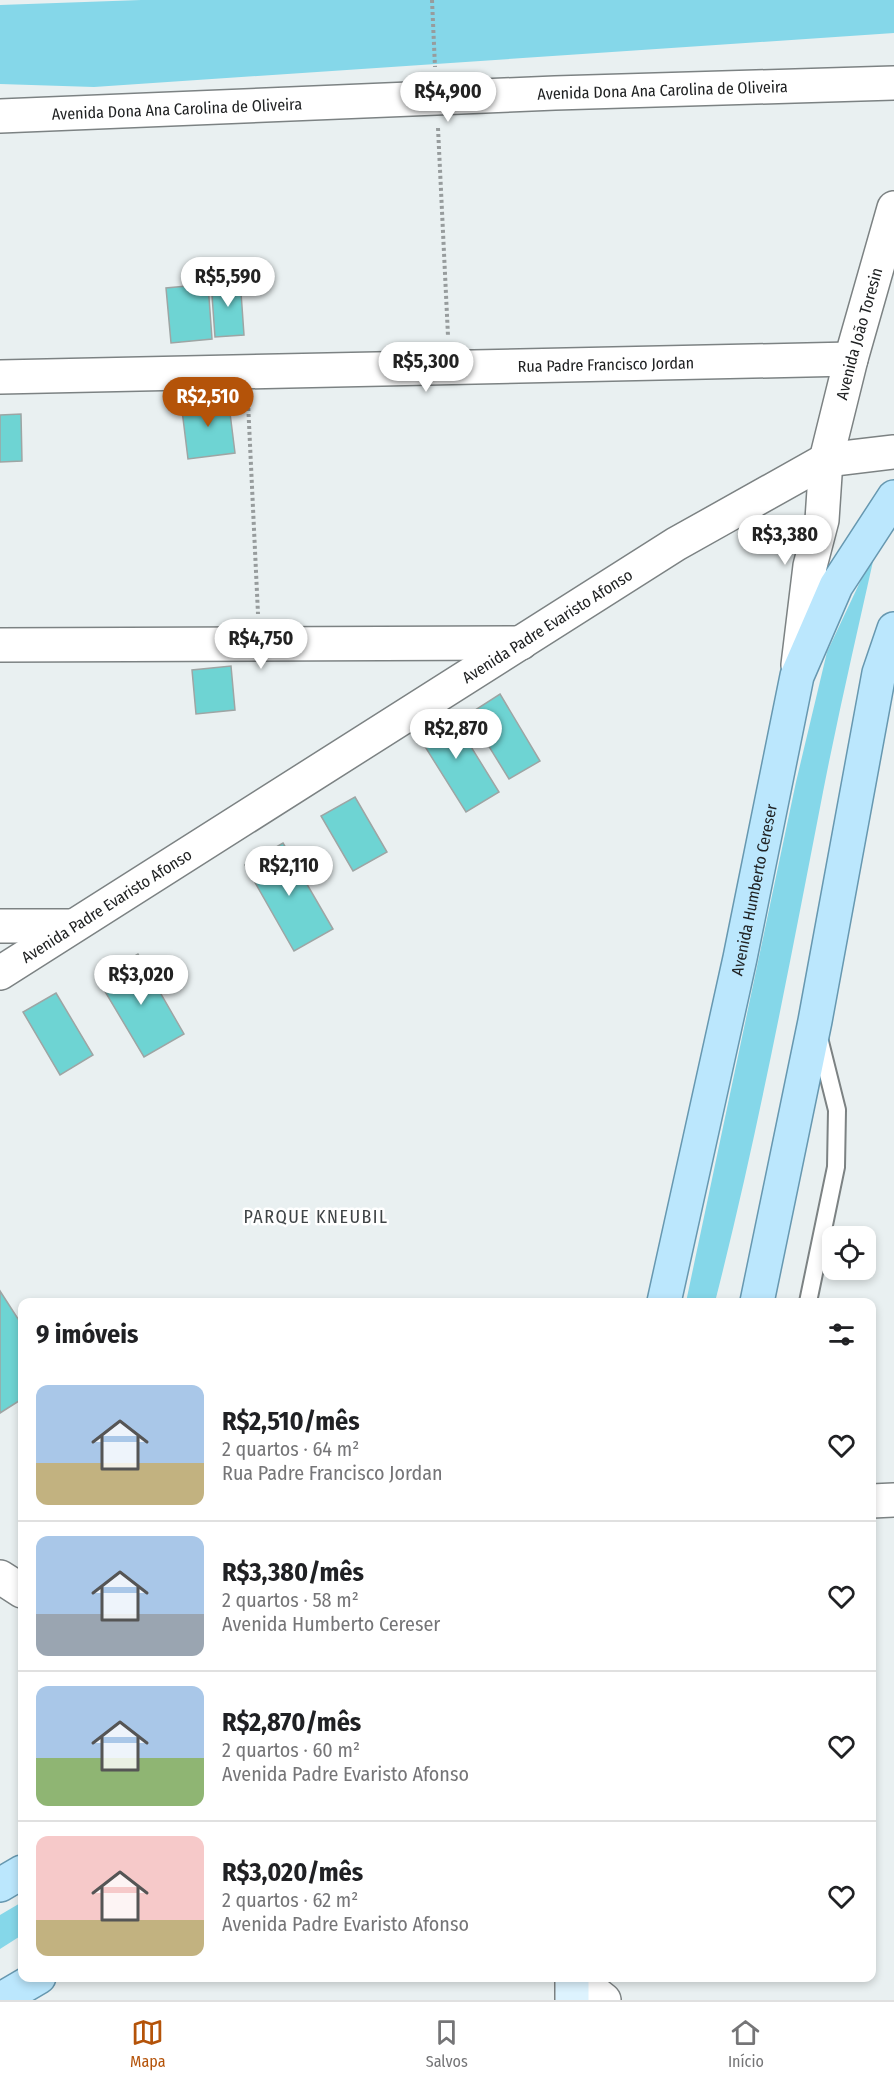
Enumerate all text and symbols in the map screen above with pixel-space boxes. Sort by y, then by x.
pin: R$4,900 [393,72,503,123]
street label: Avenida Dona Ana Carolina de Oliveira [537,77,788,103]
text: R$4,900 [414,79,482,103]
street label: Avenida Dona Ana Carolina de Oliveira [51,94,303,123]
pin: R$5,590 [173,257,283,308]
text: R$5,590 [195,264,261,288]
street label: Avenida João Toresin [832,265,886,402]
pin: R$5,300 [371,342,481,393]
text: R$5,300 [393,349,459,373]
street label: Rua Padre Francisco Jordan [517,353,694,376]
pin: R$2,510 [153,377,263,428]
text: R$2,510 [177,384,239,408]
pin: R$3,380 [730,515,840,566]
text: R$3,380 [752,522,818,546]
street label: Avenida Padre Evaristo Afonso [459,565,636,687]
pin: R$4,750 [206,619,316,670]
text: R$4,750 [229,626,293,650]
pin: R$2,870 [401,709,511,760]
text: R$2,870 [424,716,488,740]
street label: Avenida Humberto Cereser [727,802,781,977]
street label: Avenida Padre Evaristo Afonso [18,844,195,966]
pin: R$2,110 [234,846,344,897]
text: R$2,110 [259,853,319,877]
pin: R$3,020 [86,955,196,1006]
text: R$3,020 [108,962,174,986]
district label: PARQUE KNEUBIL [243,1206,389,1228]
map controls [822,1226,876,1280]
button: locate [822,1226,876,1280]
icon: filters [825,1318,858,1351]
text: 9 imóveis [36,1319,138,1350]
text: R$2,510/mês [222,1406,360,1437]
icon: home [84,1409,156,1481]
icon: heart [825,1429,858,1462]
text: 2 quartos · 64 m² [222,1437,359,1461]
text: Rua Padre Francisco Jordan [222,1461,443,1485]
text: R$3,380/mês [222,1557,364,1588]
icon: home [84,1560,156,1632]
icon: heart [825,1580,858,1613]
text: 2 quartos · 58 m² [222,1588,359,1612]
text: Avenida Humberto Cereser [222,1612,440,1636]
text: R$2,870/mês [222,1707,361,1738]
icon: home [84,1710,156,1782]
icon: heart [825,1730,858,1763]
text: 2 quartos · 60 m² [222,1738,360,1762]
text: Avenida Padre Evaristo Afonso [222,1762,469,1786]
text: R$3,020/mês [222,1857,363,1888]
icon: home [84,1860,156,1932]
icon: heart [825,1880,858,1913]
text: 2 quartos · 62 m² [222,1888,358,1912]
text: Avenida Padre Evaristo Afonso [222,1912,469,1936]
tab: Mapa [130,2016,166,2071]
tab: Salvos [426,2016,468,2071]
tab: Início [728,2016,764,2071]

